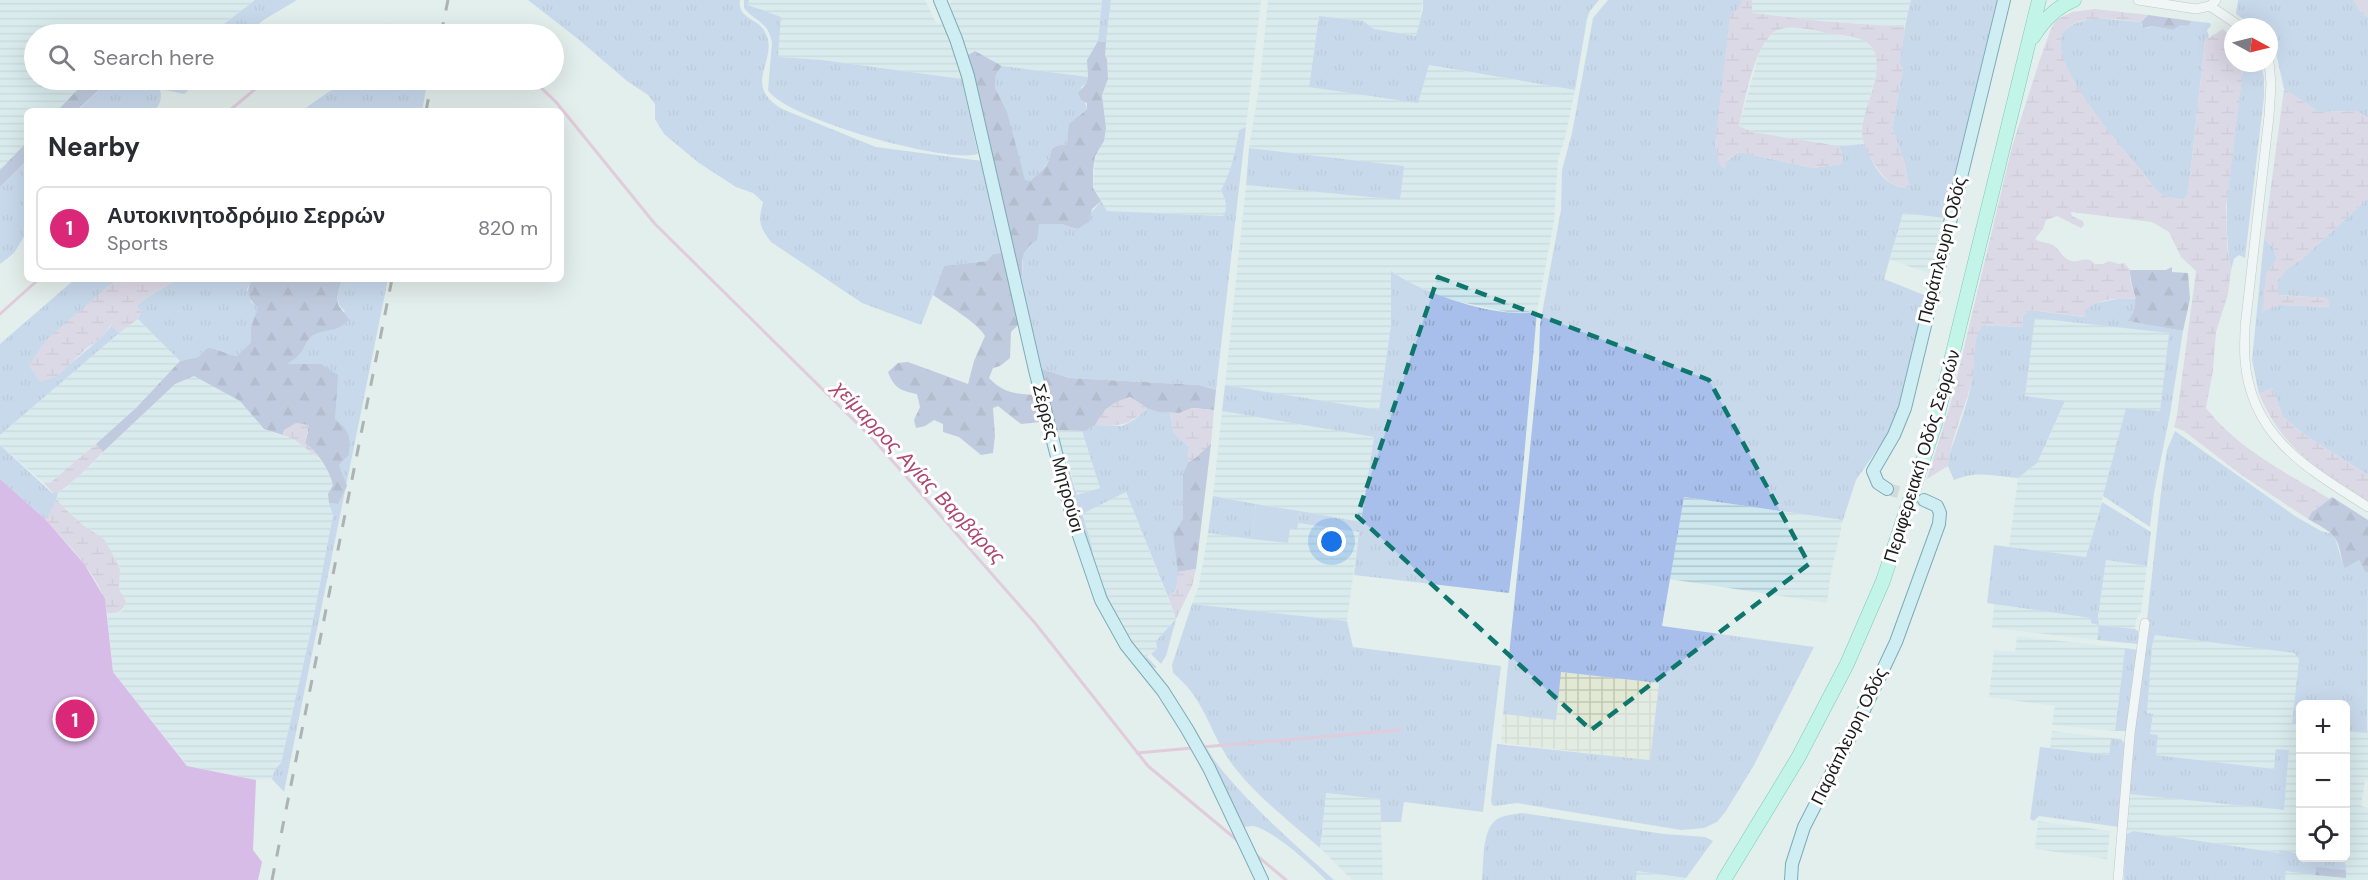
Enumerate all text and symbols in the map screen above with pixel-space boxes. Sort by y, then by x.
north arrow [2224,18,2278,72]
search box [24,24,564,90]
icon: search [45,41,78,74]
text: Search here [93,43,214,72]
text: Nearby [48,130,140,164]
street label: Παράπλευρη Οδός [1912,174,1972,326]
text: Αυτοκινητοδρόμιο Σερρών [107,201,385,230]
text: 1 [66,215,73,241]
text: 820 m [478,215,538,241]
text: Sports [107,230,168,256]
street label: Περιφερειακή Οδός Σερρών [1878,347,1966,565]
water label: χείμαρρος Αγίας Βαρβάρας [826,373,1011,569]
street label: Σέρρες - Μητρούσι [1027,381,1089,535]
your location [1317,527,1346,556]
street label: Παράπλευρη Οδός [1805,663,1893,809]
pin: 1 [56,696,94,742]
map controls [2296,700,2350,862]
button: + [2296,700,2350,754]
button: − [2296,754,2350,808]
button: locate [2296,808,2350,862]

